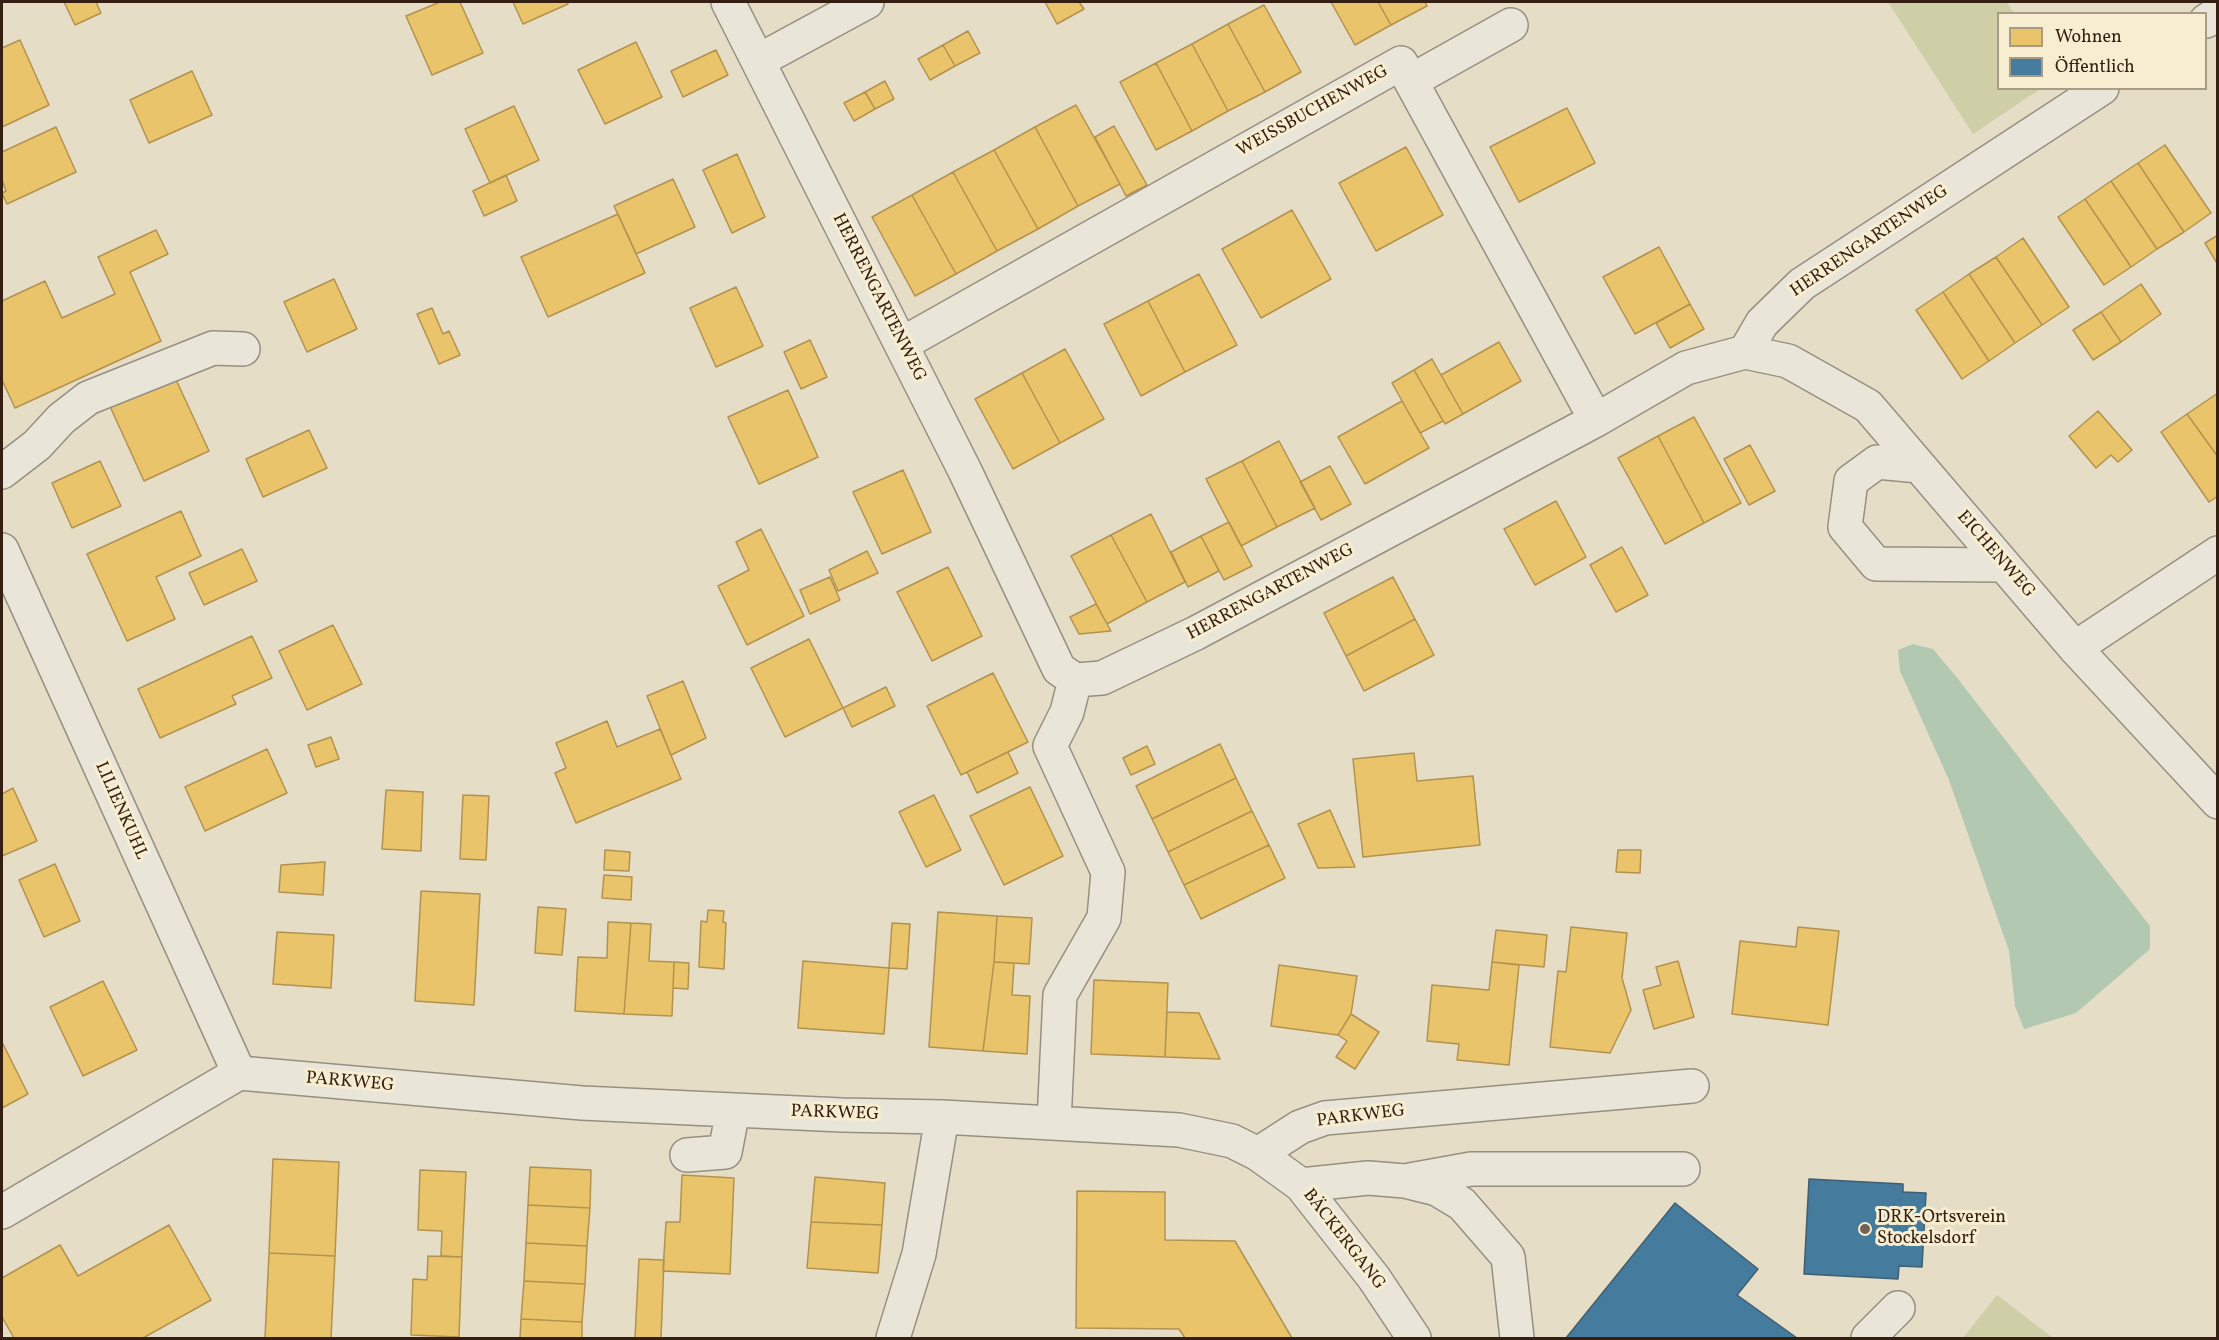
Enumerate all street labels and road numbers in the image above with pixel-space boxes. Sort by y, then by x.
street label: WEISSBUCHENWEG [1233,61,1393,163]
street label: HERRENGARTENWEG [1787,181,1953,303]
street label: HERRENGARTENWEG [826,210,930,386]
street label: EICHENWEG [1951,507,2039,603]
street label: HERRENGARTENWEG [1184,540,1358,646]
street label: LILIENKUHL [89,759,151,863]
street label: PARKWEG [305,1068,395,1098]
street label: PARKWEG [1316,1101,1406,1133]
street label: PARKWEG [790,1102,880,1126]
street label: BÄCKERGANG [1297,1185,1389,1295]

